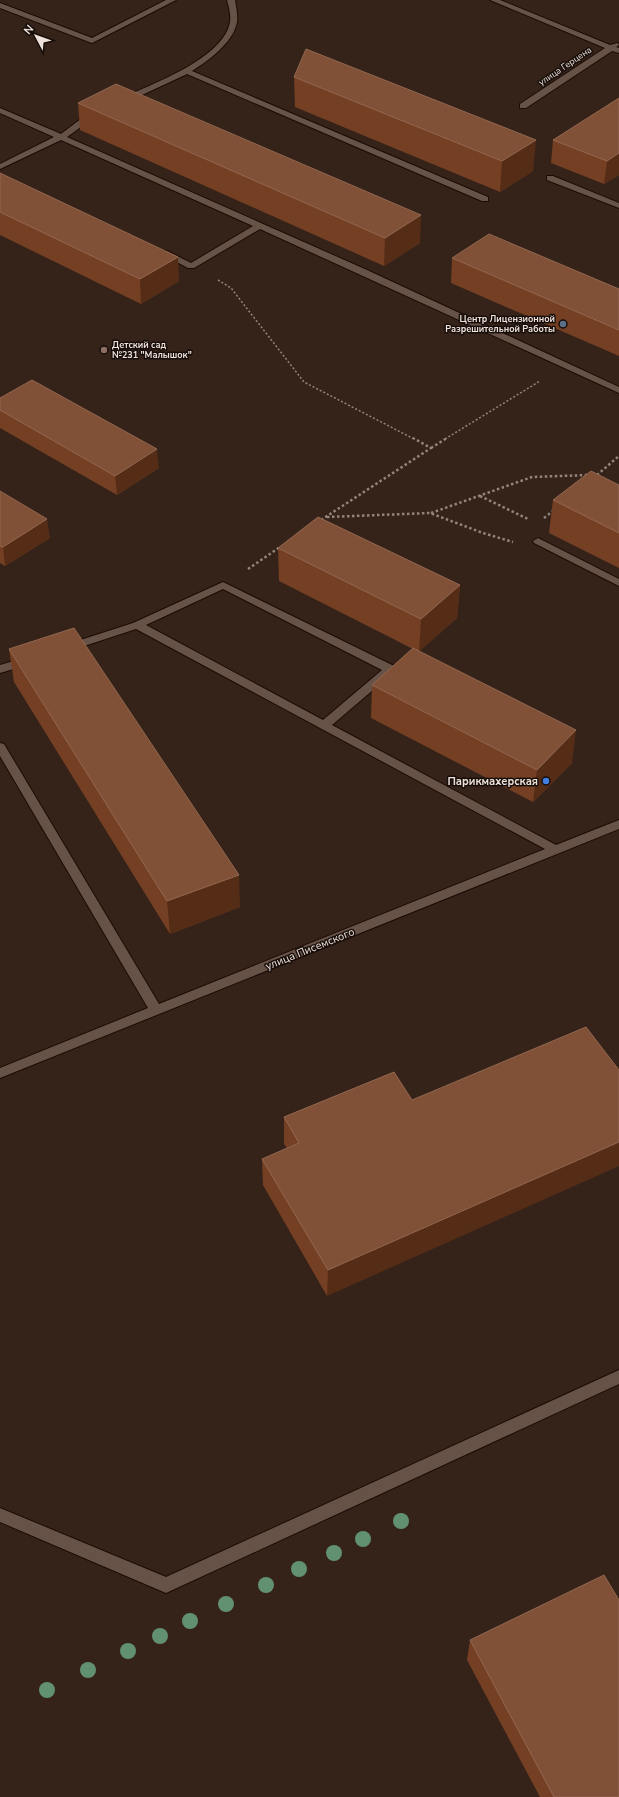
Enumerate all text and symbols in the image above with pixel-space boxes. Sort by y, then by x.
north arrow [16,16,56,56]
text: N [20,22,37,38]
street label: улица Герцена [536,44,594,88]
place label: Центр Лицензионной Разрешительной Работы [445,313,555,335]
marker: Центр Лицензионной Разрешительной Работы [558,319,568,329]
place label: Детский сад №231 "Малышок" [112,339,192,361]
marker: Детский сад №231 "Малышок" [99,345,109,355]
place label: Парикмахерская [447,774,538,789]
marker: Парикмахерская [541,776,551,786]
street label: улица Писемского [263,924,357,974]

